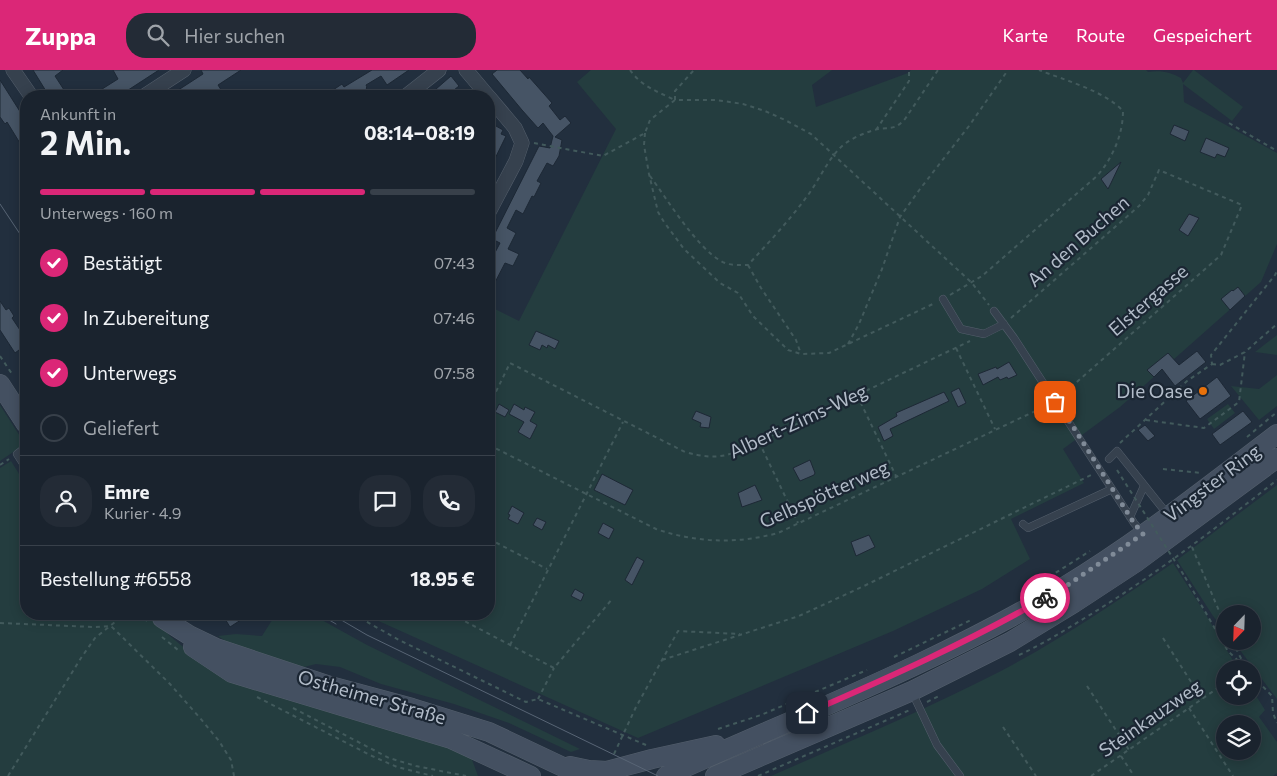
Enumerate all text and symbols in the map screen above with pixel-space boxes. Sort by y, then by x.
search box [126,13,476,58]
text: Zuppa [25,21,96,50]
icon: search [144,21,172,49]
text: Hier suchen [184,24,285,47]
text: Karte [1003,24,1048,46]
text: Route [1076,24,1125,46]
text: Gespeichert [1153,24,1252,46]
text: Ankunft in [40,104,116,123]
text: 08:14–08:19 [364,121,475,144]
text: 2 Min. [40,122,131,162]
street label: An den Buchen [1022,190,1133,291]
text: Unterwegs · 160 m [40,203,173,222]
icon: check [40,249,68,277]
text: Bestätigt [83,251,162,274]
text: 07:43 [434,253,475,272]
street label: Elstergasse [1103,259,1192,340]
icon: check [40,304,68,332]
text: In Zubereitung [83,306,209,329]
text: 07:46 [433,308,475,327]
icon: check [40,359,68,387]
text: Unterwegs [83,361,177,384]
text: 07:58 [433,363,475,382]
street label: Albert-Zims-Weg [725,378,871,463]
place label: Die Oase [1116,379,1193,402]
pin [1034,381,1076,423]
marker: Die Oase [1197,385,1209,397]
icon: bag [1041,388,1069,416]
text: Geliefert [83,416,159,439]
street label: Vingster Ring [1159,439,1265,527]
street label: Gelbspötterweg [756,455,892,532]
button: person [40,475,92,527]
button: chat [359,475,411,527]
button: phone [423,475,475,527]
text: Emre [104,480,150,503]
text: Kurier · 4.9 [104,503,181,522]
text: Bestellung #6558 [40,567,192,590]
text: 18.95 € [410,567,475,590]
courier [1020,573,1070,623]
icon: bike [1031,584,1059,612]
north arrow [1216,605,1261,650]
map controls [1216,605,1261,760]
button: locate [1216,660,1261,705]
street label: Ostheimer Straße [295,664,449,729]
street label: Steinkauzweg [1094,674,1205,761]
pin [786,692,828,734]
icon: home [793,699,821,727]
button: layers [1216,715,1261,760]

